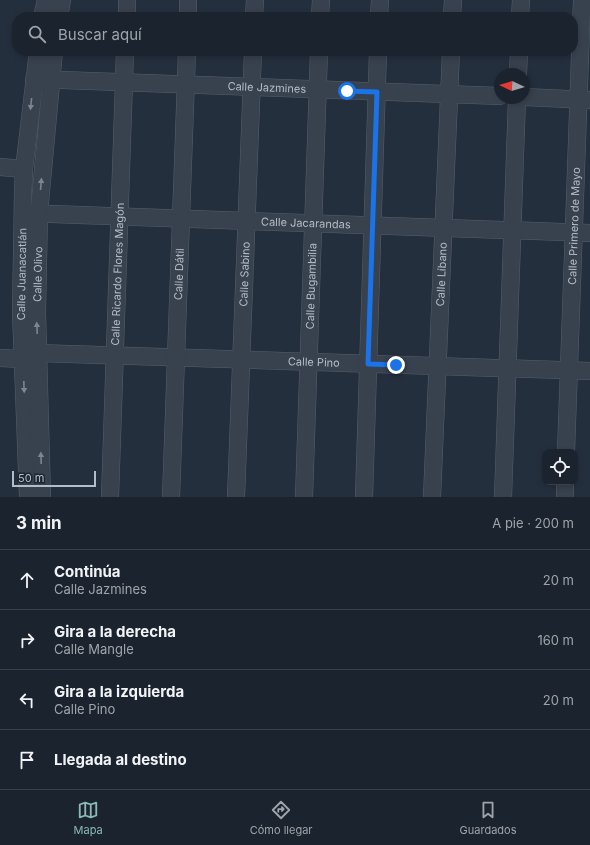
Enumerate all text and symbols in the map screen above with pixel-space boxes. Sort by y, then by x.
search box [12,12,578,56]
icon: search [26,23,48,45]
text: Buscar aquí [58,25,142,44]
north arrow [494,68,530,104]
street label: Calle Jazmines [227,79,307,96]
route start [338,82,356,100]
one-way arrow [28,98,34,110]
street label: Calle Primero de Mayo [565,167,583,285]
one-way arrow [38,178,45,190]
street label: Calle Ricardo Flores Magón [108,202,127,346]
street label: Calle Jacarandas [261,214,351,232]
street label: Calle Juanacatlán [14,228,29,321]
street label: Calle Sabino [236,241,253,307]
street label: Calle Líbano [433,241,450,307]
street label: Calle Bugambilia [303,243,320,330]
street label: Calle Olivo [30,246,45,302]
street label: Calle Dátil [171,248,187,300]
one-way arrow [34,322,41,334]
street label: Calle Pino [288,354,340,370]
route end [387,356,405,374]
one-way arrow [20,381,27,393]
map controls [542,449,578,485]
button: locate [542,449,578,485]
one-way arrow [38,451,44,464]
scale bar [12,469,96,488]
text: 50 m [18,471,44,485]
text: 3 min [16,513,62,533]
text: A pie · 200 m [492,515,574,531]
text: Continúa [54,562,121,581]
icon: ahead [16,569,38,591]
text: 20 m [543,572,574,588]
text: Calle Jazmines [54,581,147,597]
text: Gira a la derecha [54,622,176,641]
icon: right [16,629,38,651]
text: 160 m [537,632,574,648]
text: Calle Mangle [54,641,134,657]
text: Gira a la izquierda [54,682,184,701]
icon: left [16,689,38,711]
text: 20 m [543,692,574,708]
text: Calle Pino [54,701,115,717]
icon: arrive [16,749,38,771]
text: Llegada al destino [54,750,187,769]
tab: Mapa [74,799,103,837]
tab: Cómo llegar [250,799,313,837]
tab: Guardados [460,799,516,837]

